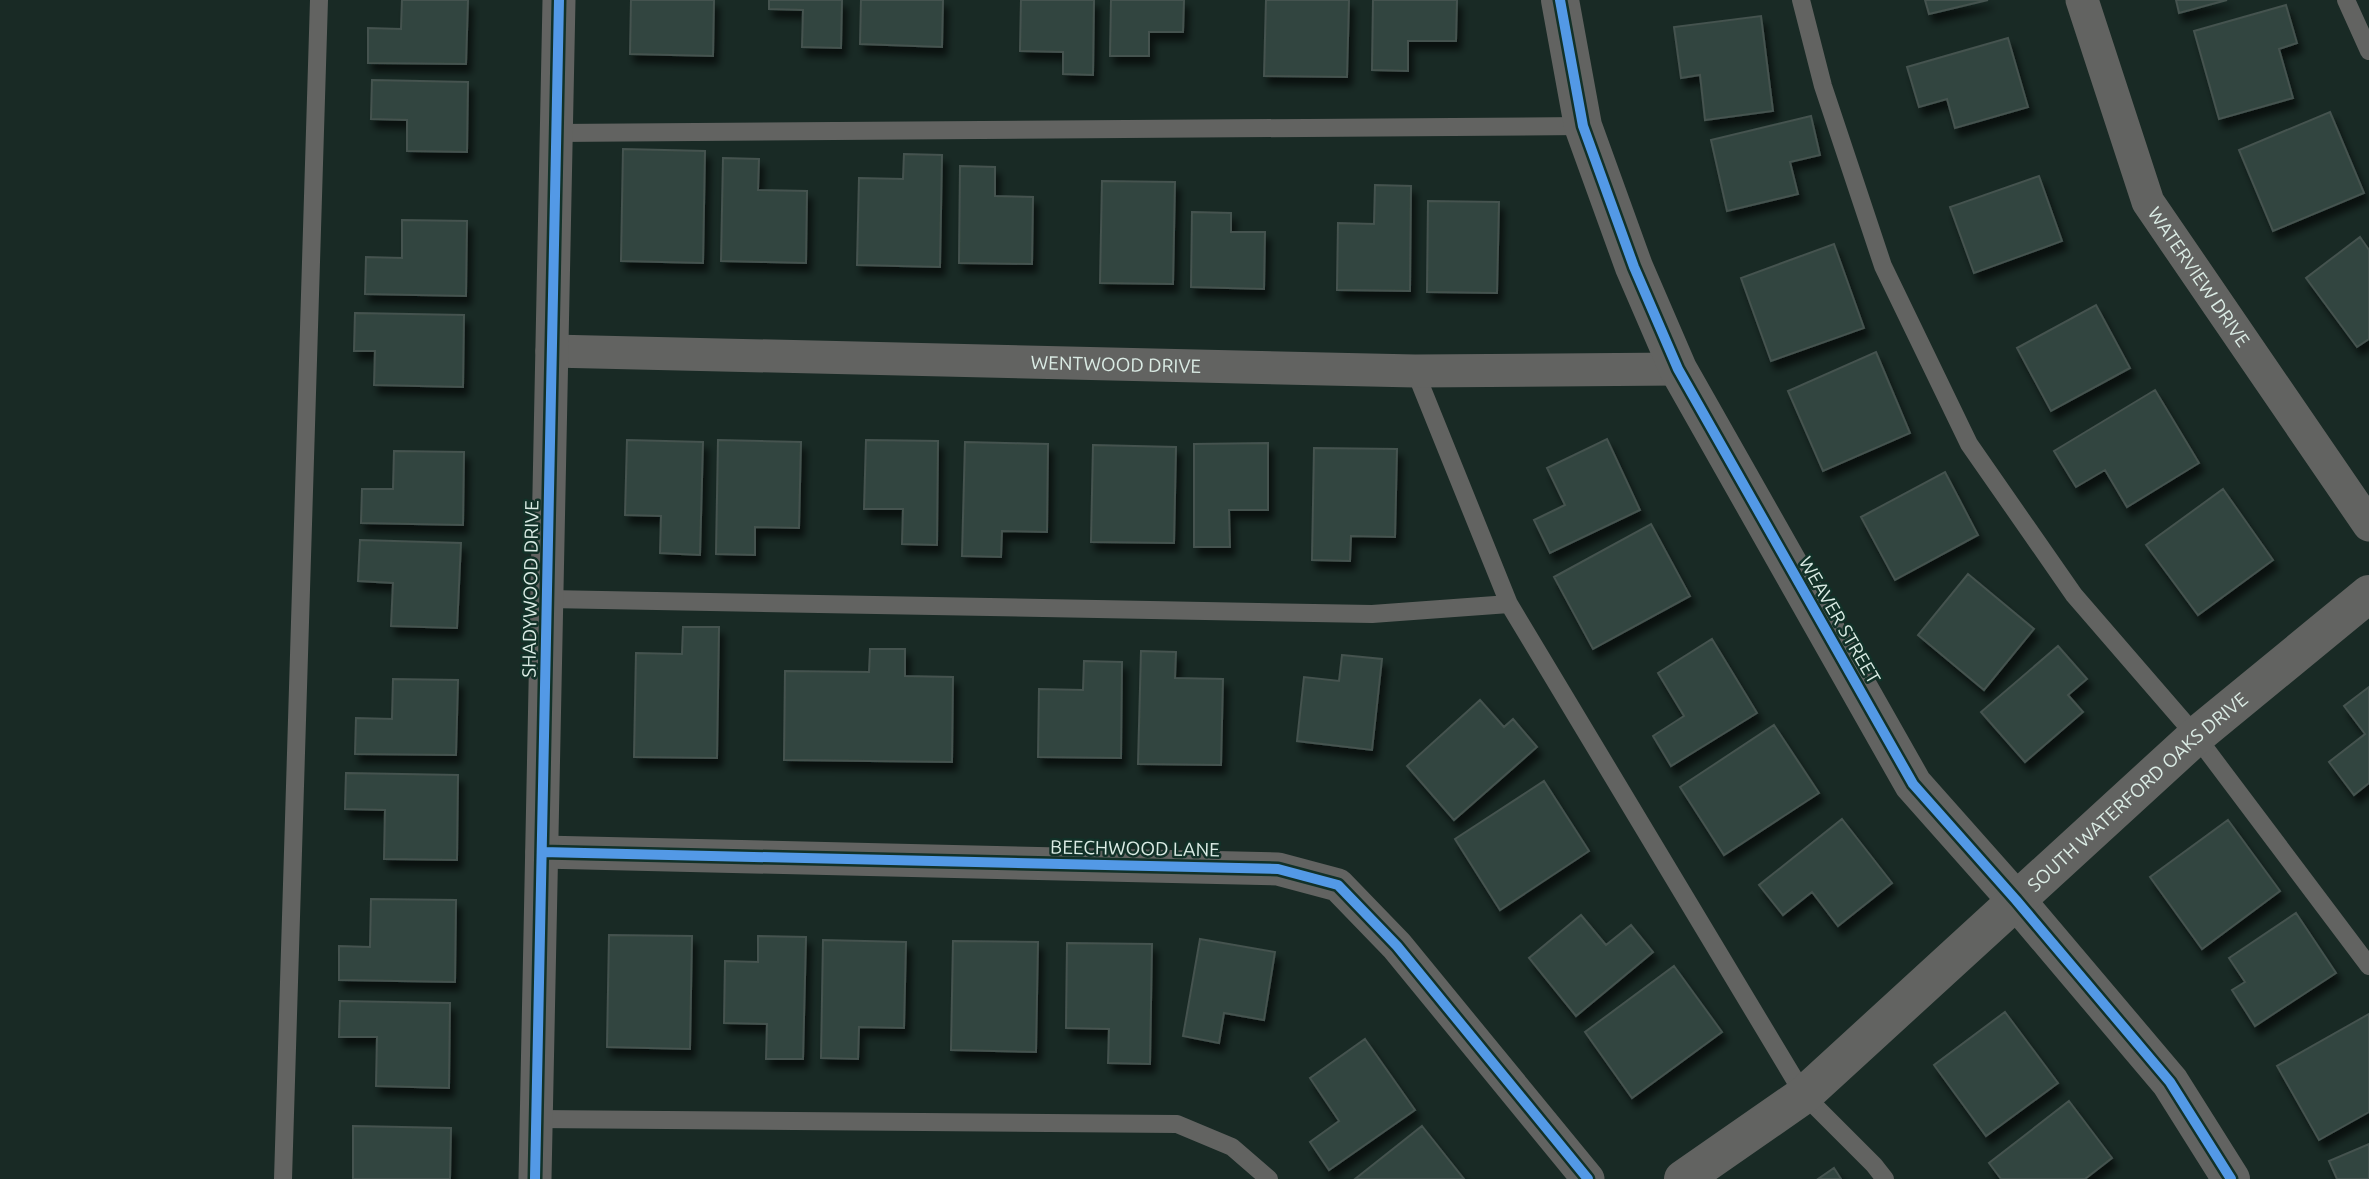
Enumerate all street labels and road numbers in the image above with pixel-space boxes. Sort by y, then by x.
street label: WATERVIEW DRIVE [2144,203,2255,351]
street label: WENTWOOD DRIVE [1030,351,1201,377]
street label: SHADYWOOD DRIVE [517,500,543,678]
street label: WEAVER STREET [1795,553,1885,688]
street label: SOUTH WATERFORD OAKS DRIVE [2023,688,2252,896]
street label: BEECHWOOD LANE [1050,836,1220,860]

